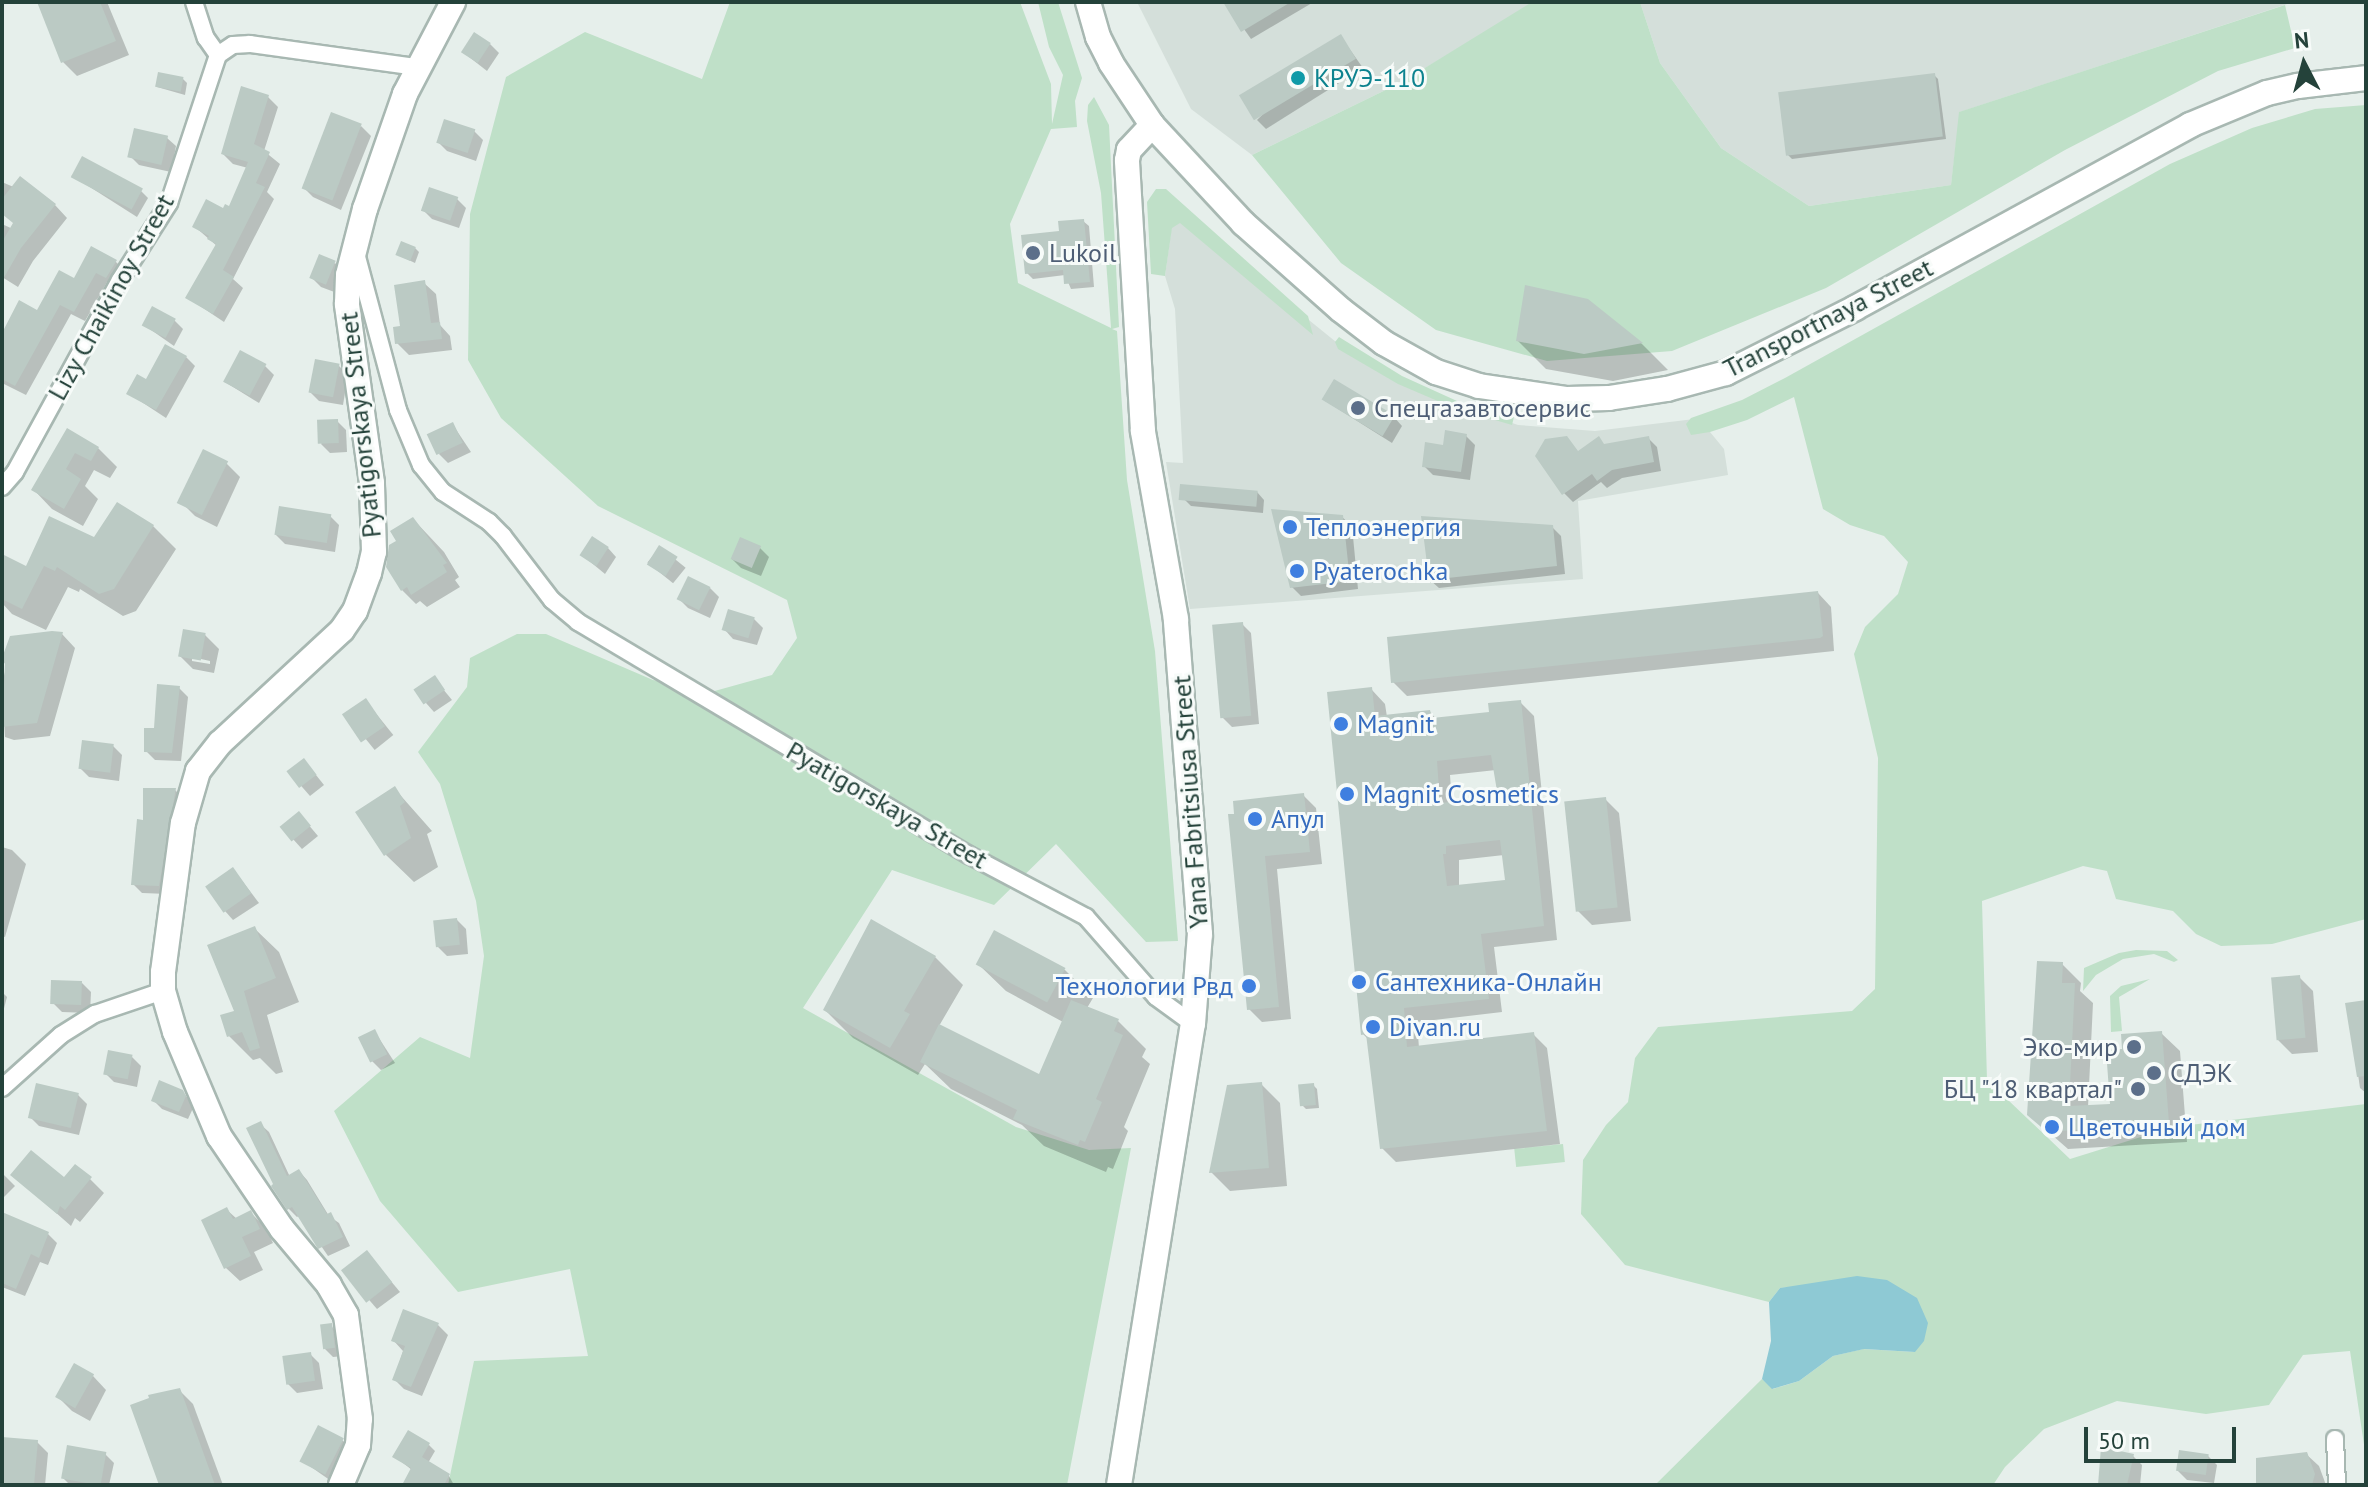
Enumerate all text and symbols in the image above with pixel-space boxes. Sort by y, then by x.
north arrow [2264,24,2344,104]
text: N [2293,25,2310,55]
place label: КРУЭ-110 [1314,62,1425,94]
marker: КРУЭ-110 [1289,69,1307,87]
street label: Lizy Chaikinoy Street [41,188,181,406]
place label: Lukoil [1049,237,1117,269]
marker: Lukoil [1024,244,1042,262]
street label: Transportnaya Street [1718,252,1938,384]
street label: Pyatigorskaya Street [333,311,387,539]
place label: Спецгазавтосервис [1374,392,1591,424]
marker: Спецгазавтосервис [1349,399,1367,417]
place label: Теплоэнергия [1306,511,1461,543]
marker: Теплоэнергия [1281,518,1299,536]
place label: Pyaterochka [1313,555,1448,587]
marker: Pyaterochka [1288,562,1306,580]
street label: Yana Fabritsiusa Street [1166,674,1214,930]
place label: Magnit [1357,708,1434,740]
marker: Magnit [1332,715,1350,733]
street label: Pyatigorskaya Street [781,735,993,875]
place label: Magnit Cosmetics [1363,778,1559,810]
marker: Magnit Cosmetics [1338,785,1356,803]
place label: Апул [1271,803,1325,835]
marker: Апул [1246,810,1264,828]
place label: Сантехника-Онлайн [1375,966,1602,998]
place label: Технологии Рвд [1055,970,1233,1002]
marker: Сантехника-Онлайн [1350,973,1368,991]
marker: Технологии Рвд [1240,977,1258,995]
place label: Divan.ru [1389,1011,1481,1043]
marker: Divan.ru [1364,1018,1382,1036]
place label: Эко-мир [2023,1031,2118,1063]
marker: Эко-мир [2125,1038,2143,1056]
place label: СДЭК [2170,1057,2233,1089]
marker: СДЭК [2145,1064,2163,1082]
place label: БЦ "18 квартал" [1942,1073,2122,1105]
marker: БЦ "18 квартал" [2129,1080,2147,1098]
place label: Цветочный дом [2068,1111,2246,1143]
marker: Цветочный дом [2043,1118,2061,1136]
scale bar [2088,1411,2240,1461]
text: 50 m [2098,1425,2150,1456]

